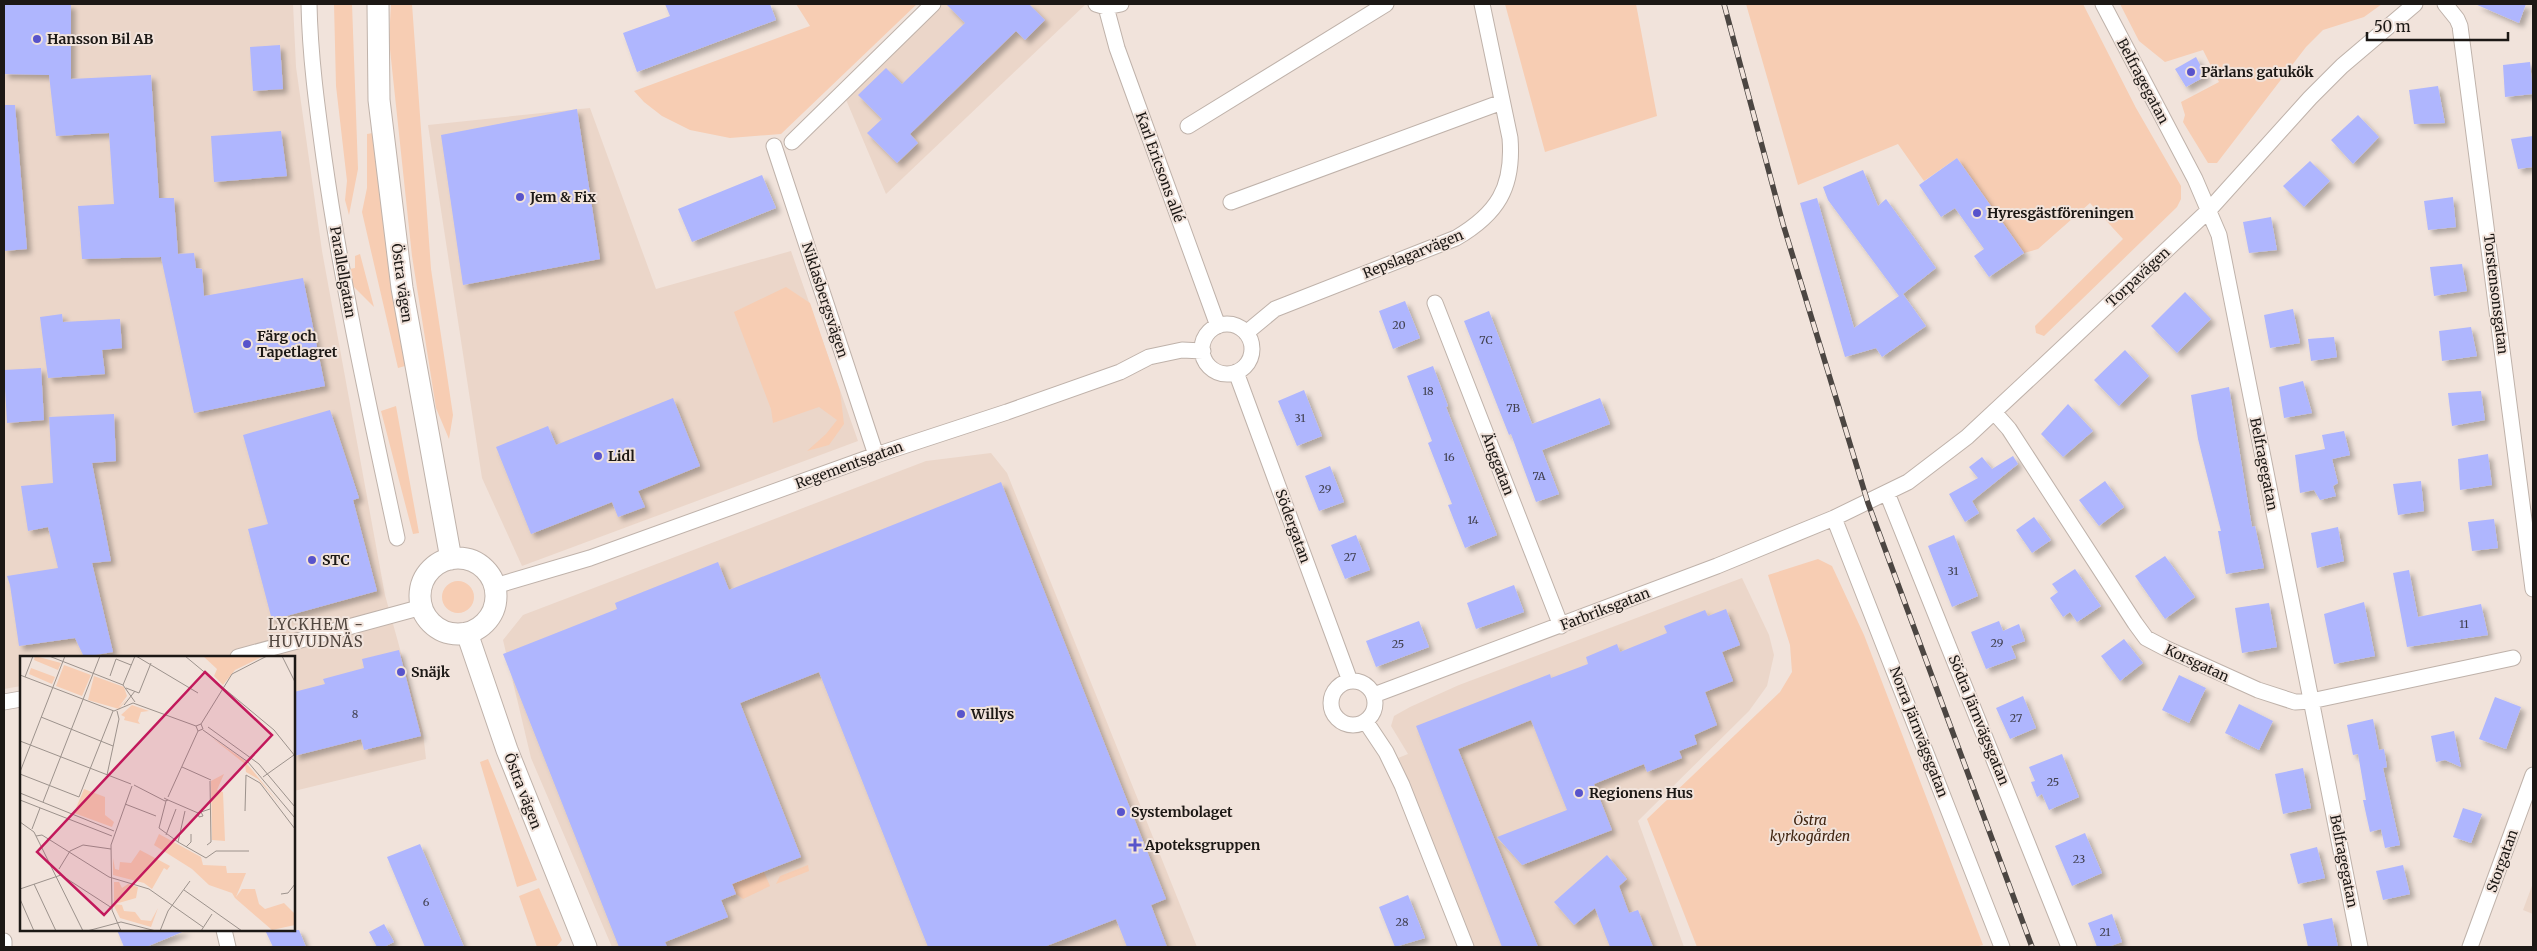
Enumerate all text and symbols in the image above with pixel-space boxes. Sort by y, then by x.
scale bar [2367,10,2508,42]
text: 50 m [2374,17,2411,36]
place label: Hansson Bil AB [47,30,154,48]
marker: Hansson Bil AB [31,33,43,45]
street label: Belfragegatan [2113,35,2173,127]
place label: Pärlans gatukök [2201,63,2315,81]
marker: Pärlans gatukök [2185,66,2197,78]
street label: Karl Ericsons allé [1132,109,1188,225]
place label: Jem & Fix [529,188,596,206]
marker: Jem & Fix [514,191,526,203]
place label: Hyresgästföreningen [1987,204,2134,222]
marker: Hyresgästföreningen [1971,207,1983,219]
street label: Parallellgatan [326,225,360,319]
street label: Repslagarvägen [1360,226,1466,282]
street label: Torstensonsgatan [2480,233,2512,355]
street label: Niklasbergsvägen [798,240,852,360]
street label: Östra vägen [388,242,416,324]
street label: Torpavägen [2103,243,2173,311]
house number: 20 [1392,318,1406,332]
place label: Färg och Tapetlagret [257,327,338,361]
house number: 7C [1479,333,1493,347]
marker: Färg och Tapetlagret [241,338,253,350]
house number: 18 [1422,384,1434,398]
house number: 7B [1506,401,1520,415]
house number: 31 [1295,411,1305,425]
street label: Belfragegatan [2246,416,2282,512]
street label: Änggatan [1477,429,1518,498]
street label: Regementsgatan [793,437,905,493]
place label: Lidl [608,447,635,465]
marker: Lidl [592,450,604,462]
house number: 16 [1443,450,1455,464]
house number: 7A [1533,469,1546,483]
house number: 29 [1319,482,1332,496]
street label: Södergatan [1271,487,1315,565]
house number: 14 [1467,513,1479,527]
house number: 27 [1344,550,1356,564]
place label: STC [322,551,350,569]
marker: STC [306,554,318,566]
house number: 31 [1948,564,1958,578]
street label: Farbriksgatan [1558,584,1652,634]
district label: LYCKHEM - HUVUDNÄS [268,615,364,651]
house number: 11 [2459,617,2469,631]
house number: 29 [1991,636,2004,650]
house number: 25 [1392,637,1404,651]
street label: Korsgatan [2162,640,2232,686]
street label: Södra Järnvägsgatan [1945,652,2013,788]
inset map [20,656,295,931]
place label: Snäjk [411,663,451,681]
street label: Norra Järnvägsgatan [1886,664,1952,800]
marker: Snäjk [395,666,407,678]
place label: Willys [970,705,1014,723]
house number: 8 [352,707,359,721]
marker: Willys [955,708,967,720]
house number: 27 [2010,711,2022,725]
street label: Östra vägen [500,750,546,832]
house number: 25 [2047,775,2059,789]
place label: Regionens Hus [1589,784,1693,802]
marker: Regionens Hus [1573,787,1585,799]
place label: Systembolaget [1131,803,1233,821]
marker: Systembolaget [1115,806,1127,818]
park label: Östra kyrkogården [1770,811,1850,845]
street label: Belfragegatan [2326,813,2362,909]
street label: Storgatan [2482,827,2522,895]
place label: Apoteksgruppen [1144,836,1261,854]
marker: Apoteksgruppen [1129,839,1141,851]
house number: 23 [2073,852,2085,866]
house number: 6 [423,895,430,909]
house number: 28 [1396,915,1409,929]
house number: 21 [2099,925,2111,939]

